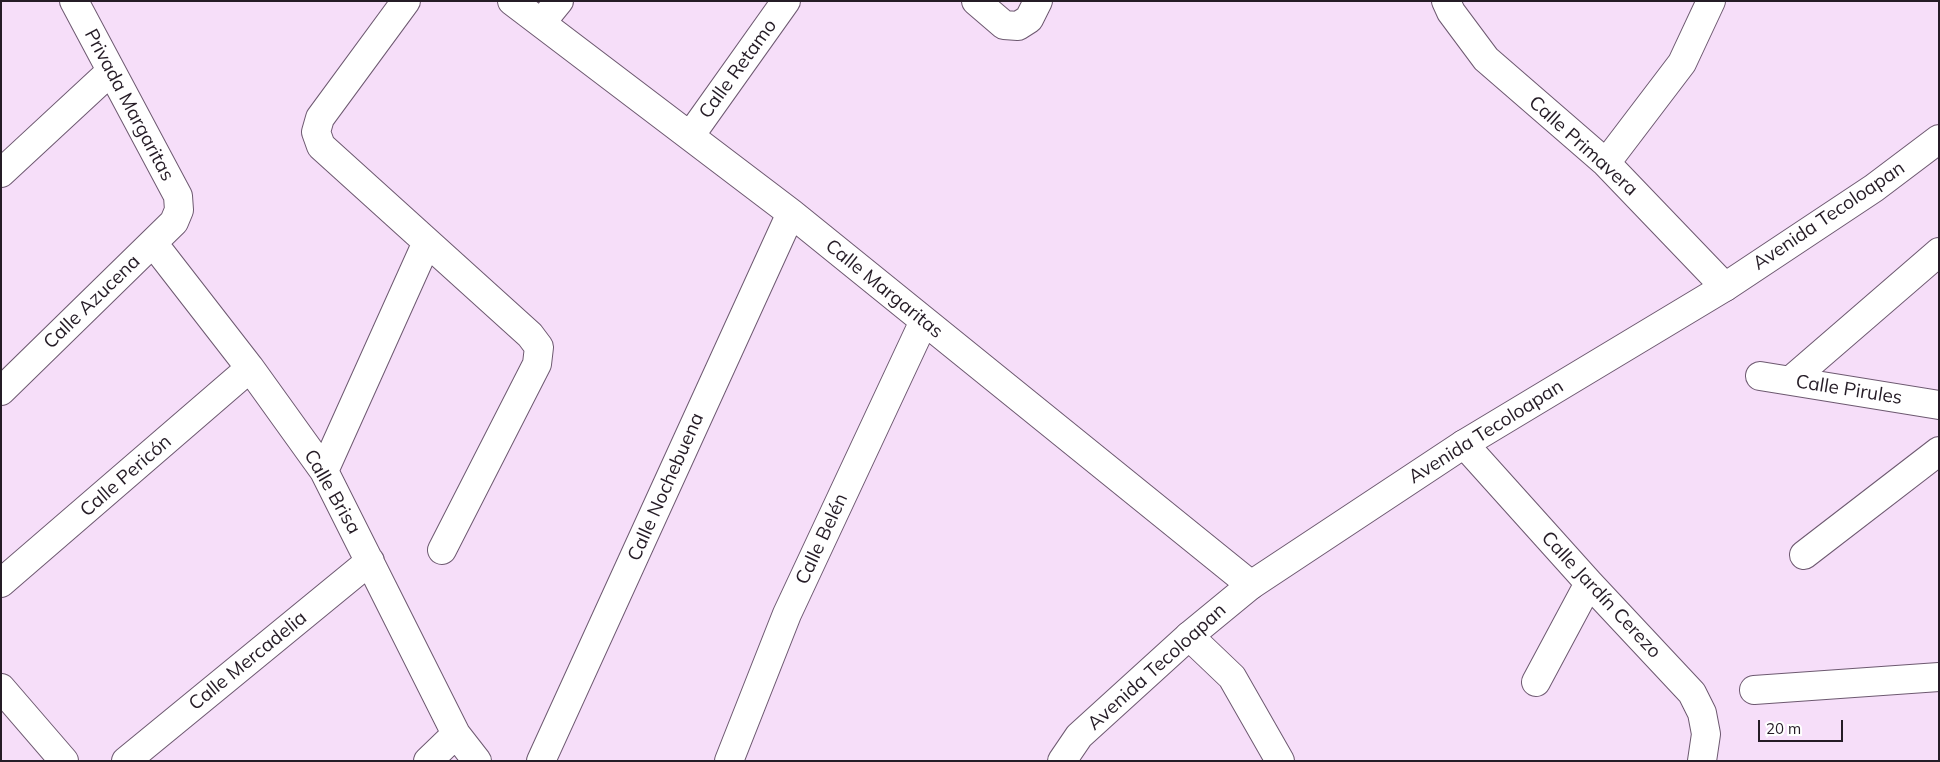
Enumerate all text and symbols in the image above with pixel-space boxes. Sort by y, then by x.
street label: Calle Retamo [694,15,782,123]
street label: Privada Margaritas [79,25,179,185]
street label: Calle Primavera [1524,91,1642,201]
street label: Avenida Tecoloapan [1749,157,1909,275]
street label: Calle Margaritas [821,235,947,343]
street label: Calle Azucena [39,250,145,354]
street label: Calle Pirules [1794,370,1904,410]
street label: Avenida Tecoloapan [1404,375,1568,489]
street label: Calle Nochebuena [623,409,709,565]
street label: Calle Pericón [76,430,176,522]
street label: Calle Brisa [299,446,365,538]
street label: Calle Belén [791,490,853,588]
street label: Calle Jardín Cerezo [1536,527,1666,663]
street label: Avenida Tecoloapan [1083,599,1231,735]
street label: Calle Mercadelia [185,607,311,715]
scale bar [1760,710,1845,742]
text: 20 m [1766,719,1801,738]

